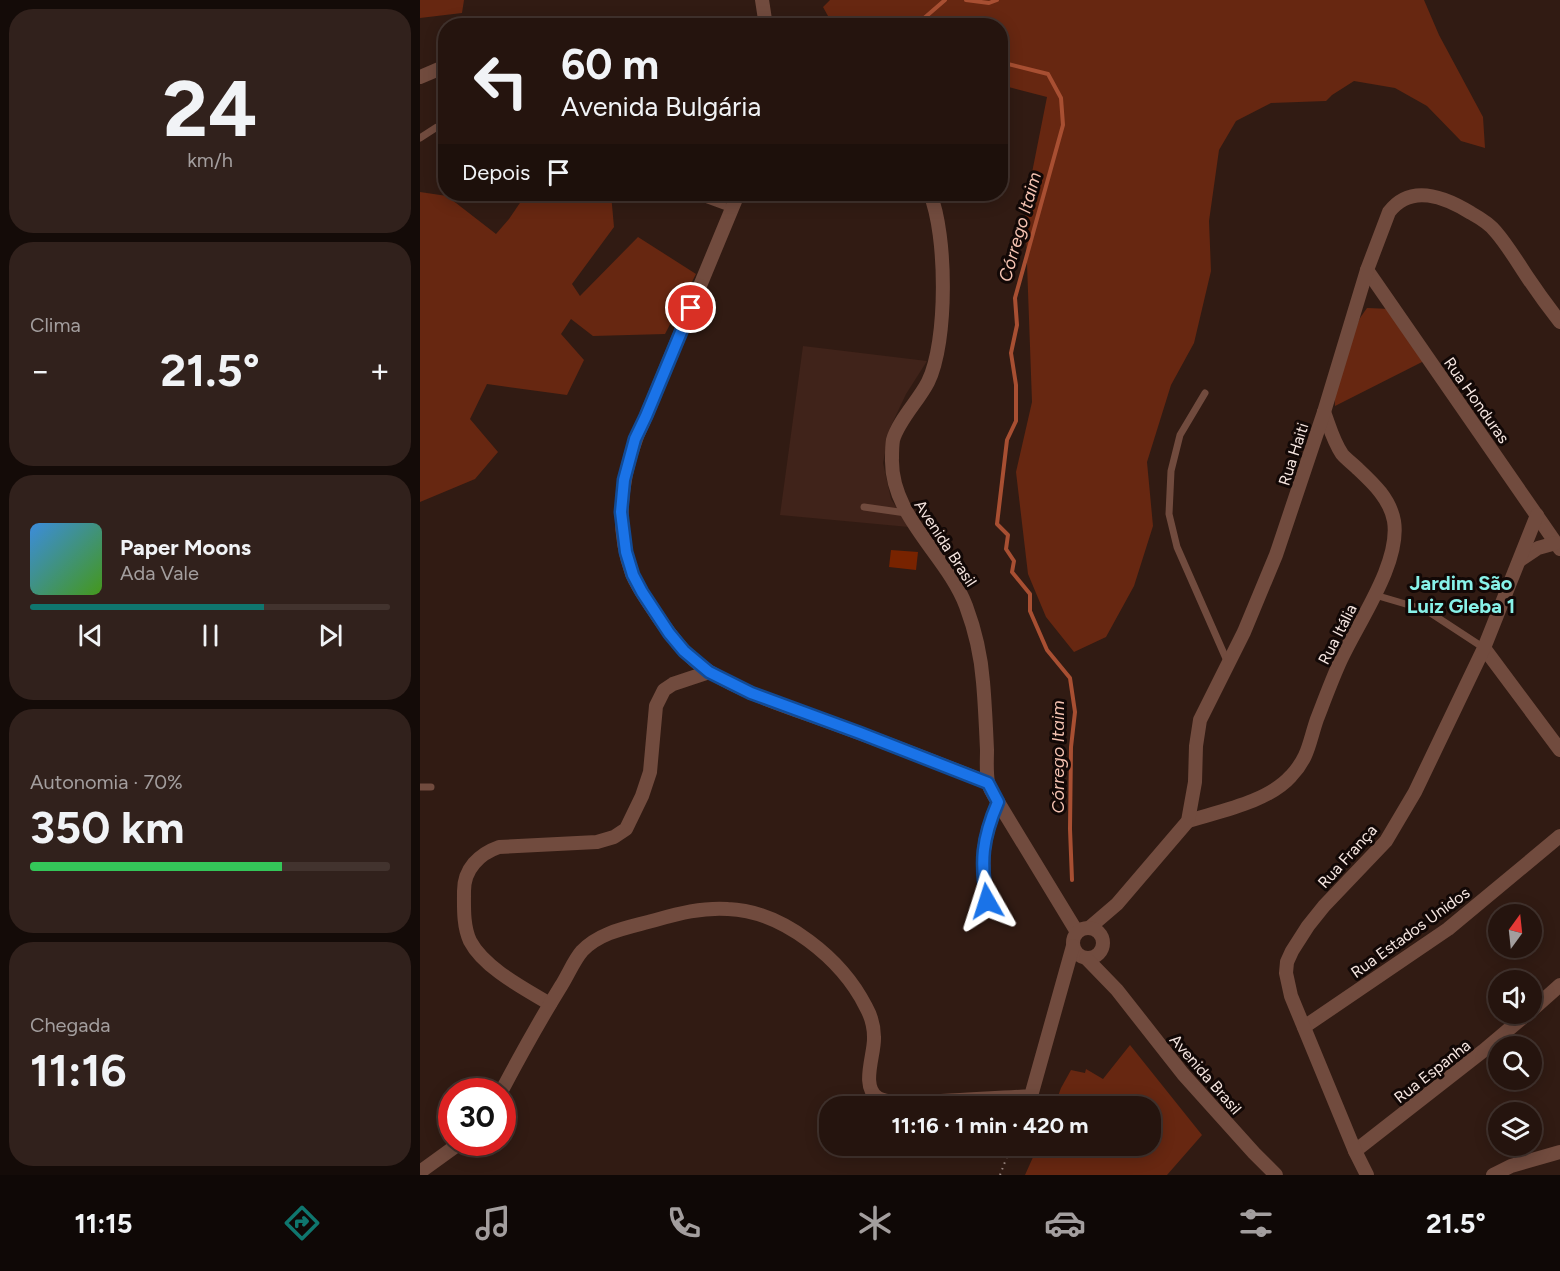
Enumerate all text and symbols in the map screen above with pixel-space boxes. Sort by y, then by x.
text: 60 m [561,39,659,90]
icon: left [462,42,540,120]
text: 24 [163,62,257,156]
text: Avenida Bulgária [561,90,761,123]
text: km/h [187,148,233,172]
icon: arrive [542,156,575,189]
text: Depois [462,159,530,186]
water label: Córrego Itaim [994,170,1046,284]
pin [665,282,716,333]
icon: arrive [674,291,707,324]
text: Clima [30,313,81,337]
text: 21.5° [160,343,260,397]
text: − [30,351,51,390]
text: + [369,351,390,390]
street label: Rua Honduras [1440,354,1513,447]
street label: Rua Haiti [1274,420,1313,488]
street label: Avenida Brasil [910,496,981,590]
text: Paper Moons [120,534,251,561]
text: Ada Vale [120,561,199,585]
district label: Jardim São Luiz Gleba 1 [1407,571,1515,618]
street label: Rua Itália [1314,601,1361,667]
icon: previous [74,619,107,652]
icon: pause [194,619,227,652]
icon: next [314,619,347,652]
water label: Córrego Itaim [1047,701,1069,813]
text: Autonomia · 70% [30,770,183,794]
text: 350 km [30,800,185,854]
street label: Rua França [1314,821,1381,892]
position arrow [955,869,1019,933]
street label: Rua Estados Unidos [1347,883,1473,982]
north arrow [1488,904,1542,958]
map controls [1488,904,1542,1156]
button: sound [1488,970,1542,1024]
text: Chegada [30,1013,110,1037]
street label: Avenida Brasil [1166,1030,1245,1118]
street label: Rua Espanha [1390,1036,1474,1107]
button: search [1488,1036,1542,1090]
text: 11:16 [30,1043,127,1097]
speed limit sign: 30 [438,1078,516,1156]
button: layers [1488,1102,1542,1156]
text: 11:16 · 1 min · 420 m [892,1112,1088,1139]
icon: directions [281,1202,323,1244]
icon: music [472,1202,514,1244]
icon: phone [663,1202,705,1244]
icon: climate [854,1202,896,1244]
icon: car [1044,1202,1086,1244]
icon: filters [1235,1202,1277,1244]
text: 11:15 [74,1207,132,1240]
text: 21.5° [1426,1207,1486,1240]

